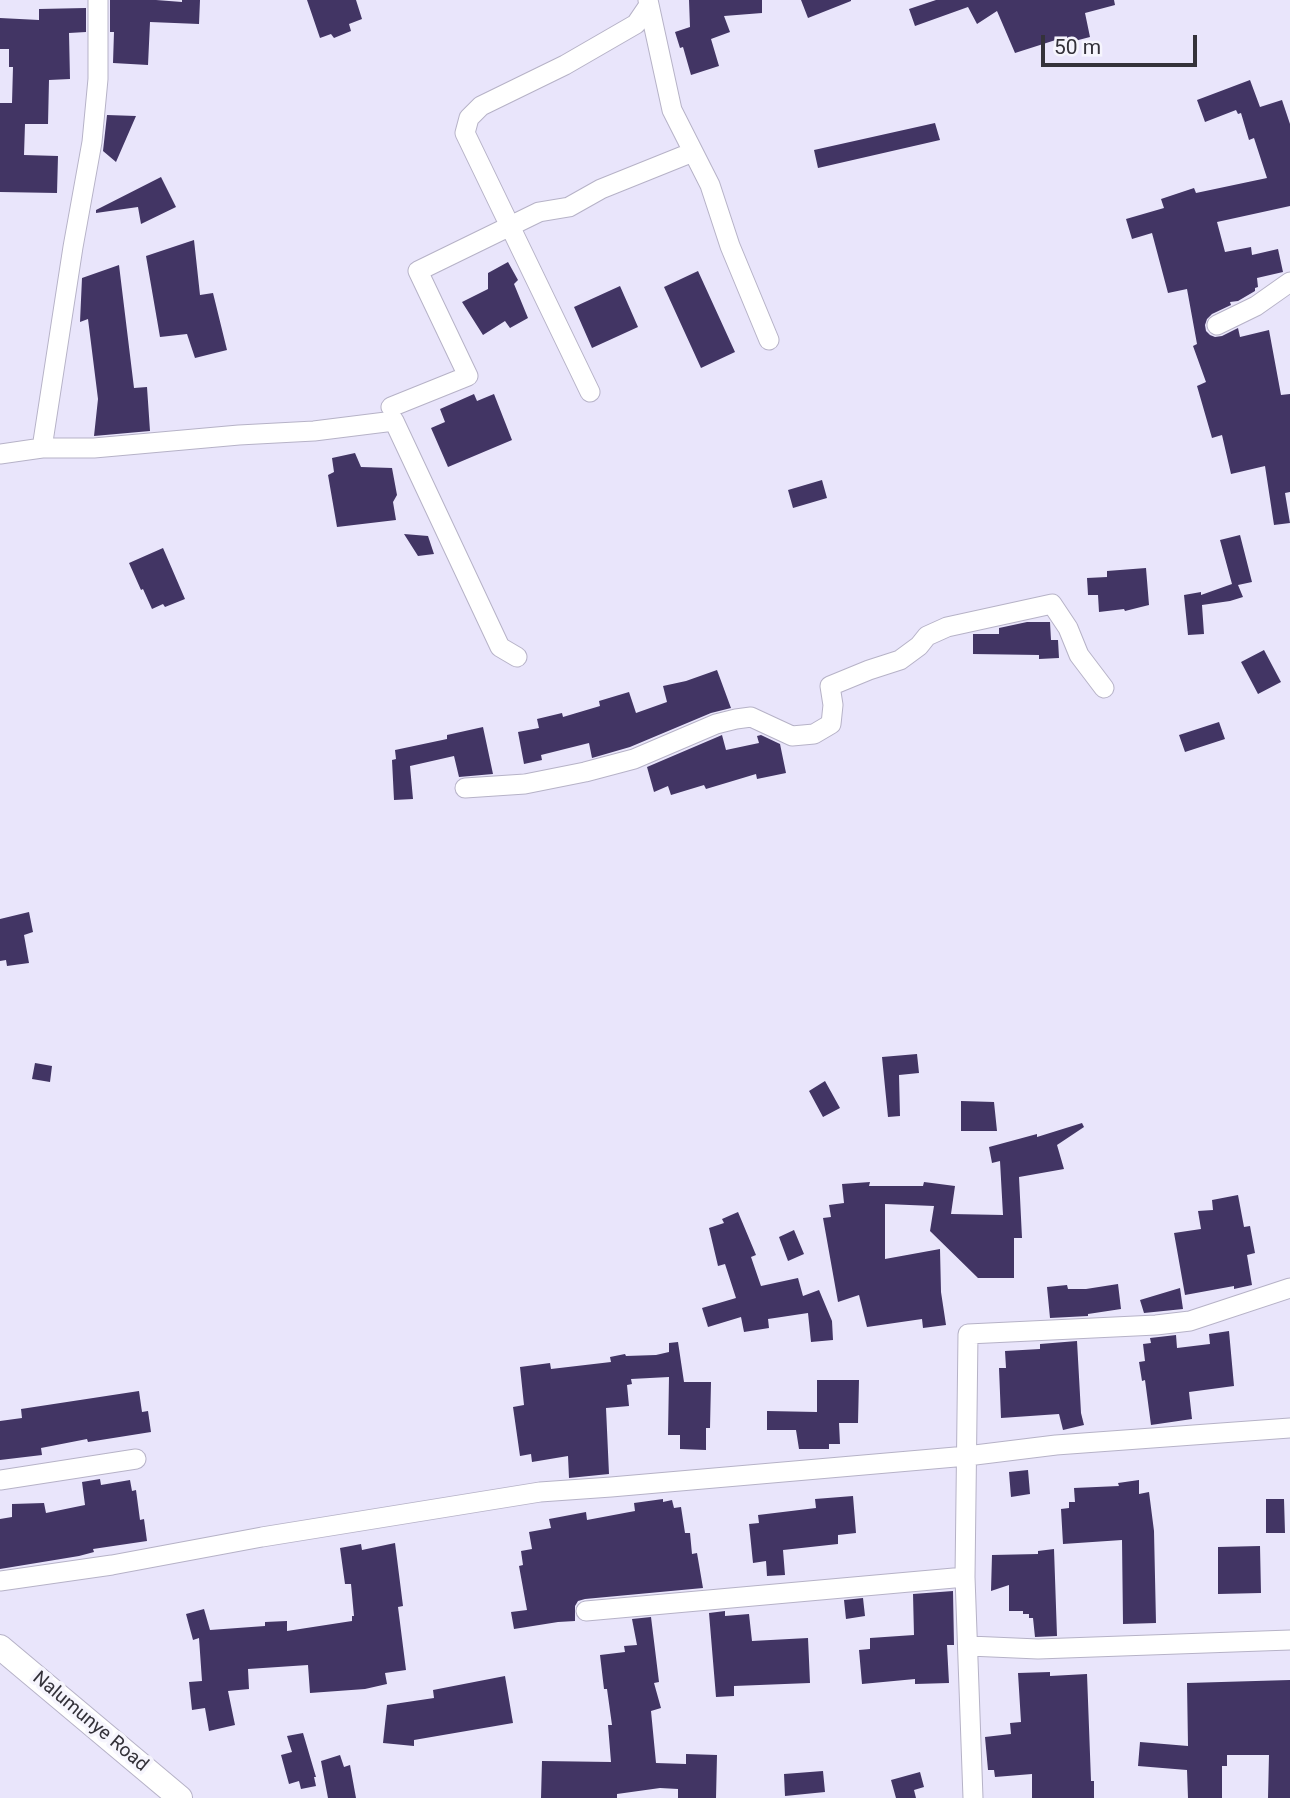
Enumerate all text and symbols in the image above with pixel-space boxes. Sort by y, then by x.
scale bar [1045,21,1201,65]
text: 50 m [1054,35,1101,59]
street label: Nalumunye Road [28,1667,152,1777]

